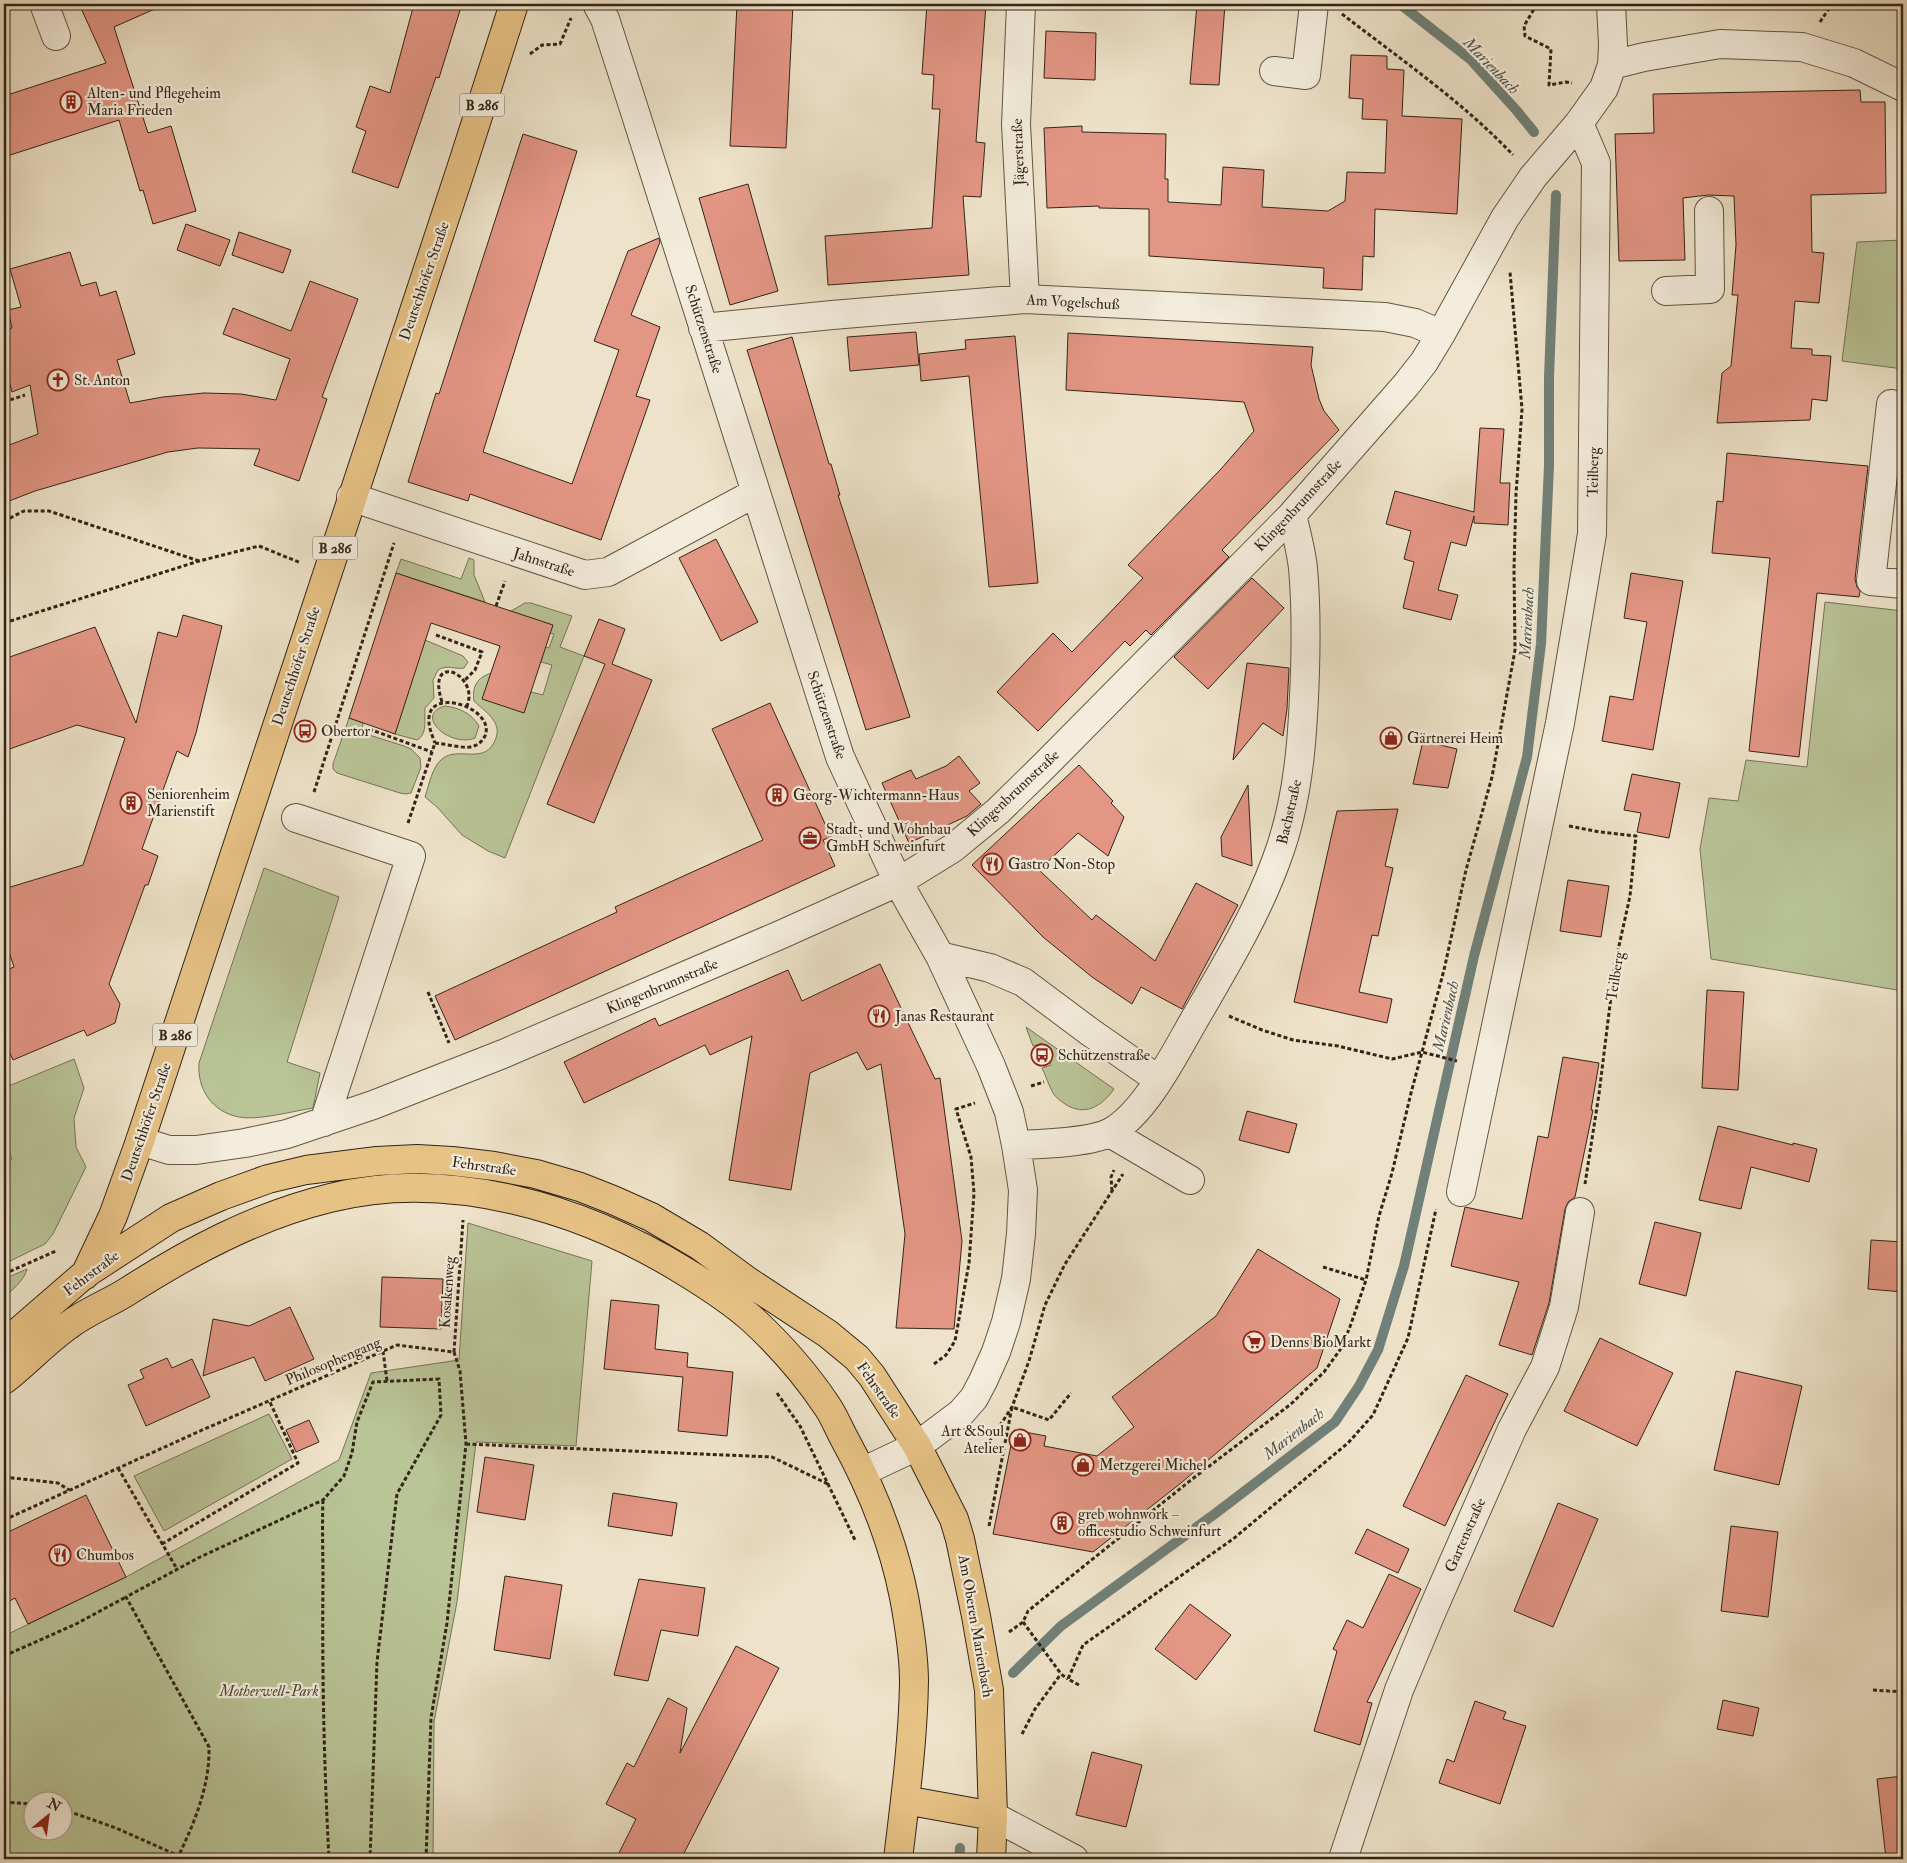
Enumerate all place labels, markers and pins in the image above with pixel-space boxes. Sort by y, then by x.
place label: Alten- und Pflegeheim Maria Frieden [86,84,221,120]
building icon: Alten- und Pflegeheim Maria Frieden [59,90,83,114]
church icon: St. Anton [46,368,70,392]
place label: St. Anton [74,371,130,390]
bus stop icon: Obertor [293,719,317,743]
place label: Obertor [321,722,370,741]
shop icon: Gärtnerei Heim [1379,726,1403,750]
place label: Gärtnerei Heim [1407,729,1504,748]
building icon: Georg-Wichtermann-Haus [765,783,789,807]
place label: Seniorenheim Marienstift [147,785,230,821]
place label: Georg-Wichtermann-Haus [793,786,959,805]
building icon: Seniorenheim Marienstift [119,791,143,815]
place label: Stadt- und Wohnbau GmbH Schweinfurt [826,820,951,856]
office icon: Stadt- und Wohnbau GmbH Schweinfurt [798,826,822,850]
restaurant icon: Gastro Non-Stop [980,852,1004,876]
place label: Gastro Non-Stop [1008,855,1115,875]
restaurant icon: Janas Restaurant [867,1004,891,1028]
place label: Janas Restaurant [894,1007,994,1027]
bus stop icon: Schützenstraße [1030,1043,1054,1067]
place label: Schützenstraße [1058,1046,1150,1065]
supermarket icon: Denns BioMarkt [1242,1330,1266,1354]
place label: Denns BioMarkt [1270,1333,1371,1352]
place label: Art &Soul Atelier [940,1422,1004,1458]
shop icon: Art &Soul Atelier [1008,1428,1032,1452]
shop icon: Metzgerei Michel [1071,1453,1095,1477]
place label: Metzgerei Michel [1099,1456,1207,1475]
place label: greb wohnwork – officestudio Schweinfurt [1078,1505,1222,1541]
building icon: greb wohnwork – officestudio Schweinfurt [1050,1511,1074,1535]
restaurant icon: Chumbos [48,1543,72,1567]
place label: Chumbos [76,1546,134,1565]

